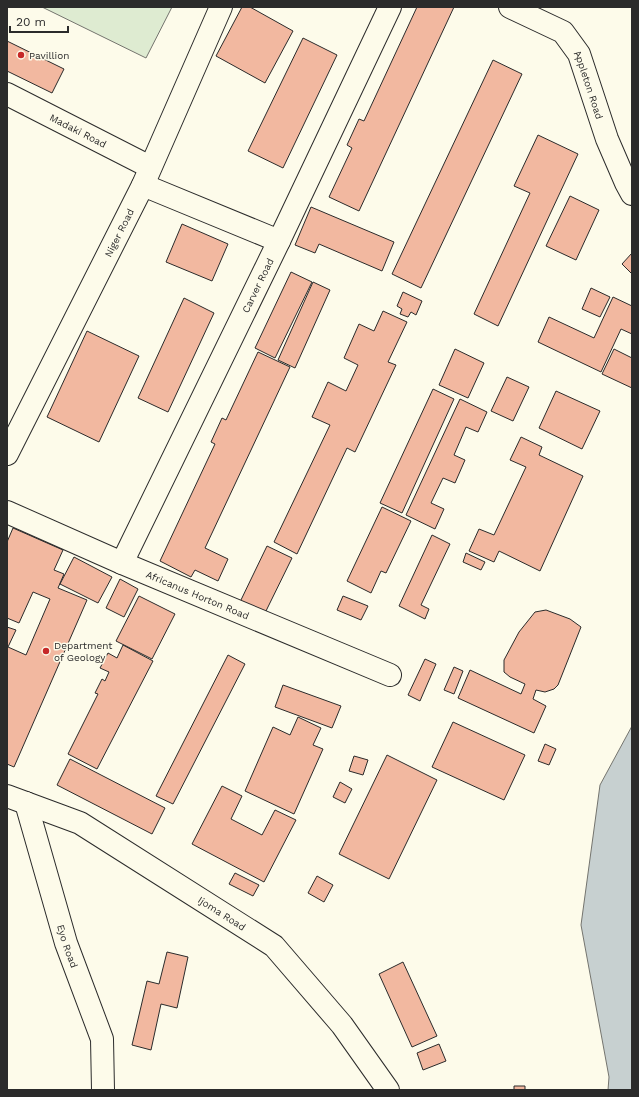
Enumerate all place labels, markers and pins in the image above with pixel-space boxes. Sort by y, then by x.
marker: Pavillion [16,50,26,60]
place label: Pavillion [29,50,69,61]
place label: Department of Geology [54,640,113,663]
marker: Department of Geology [41,646,51,656]

